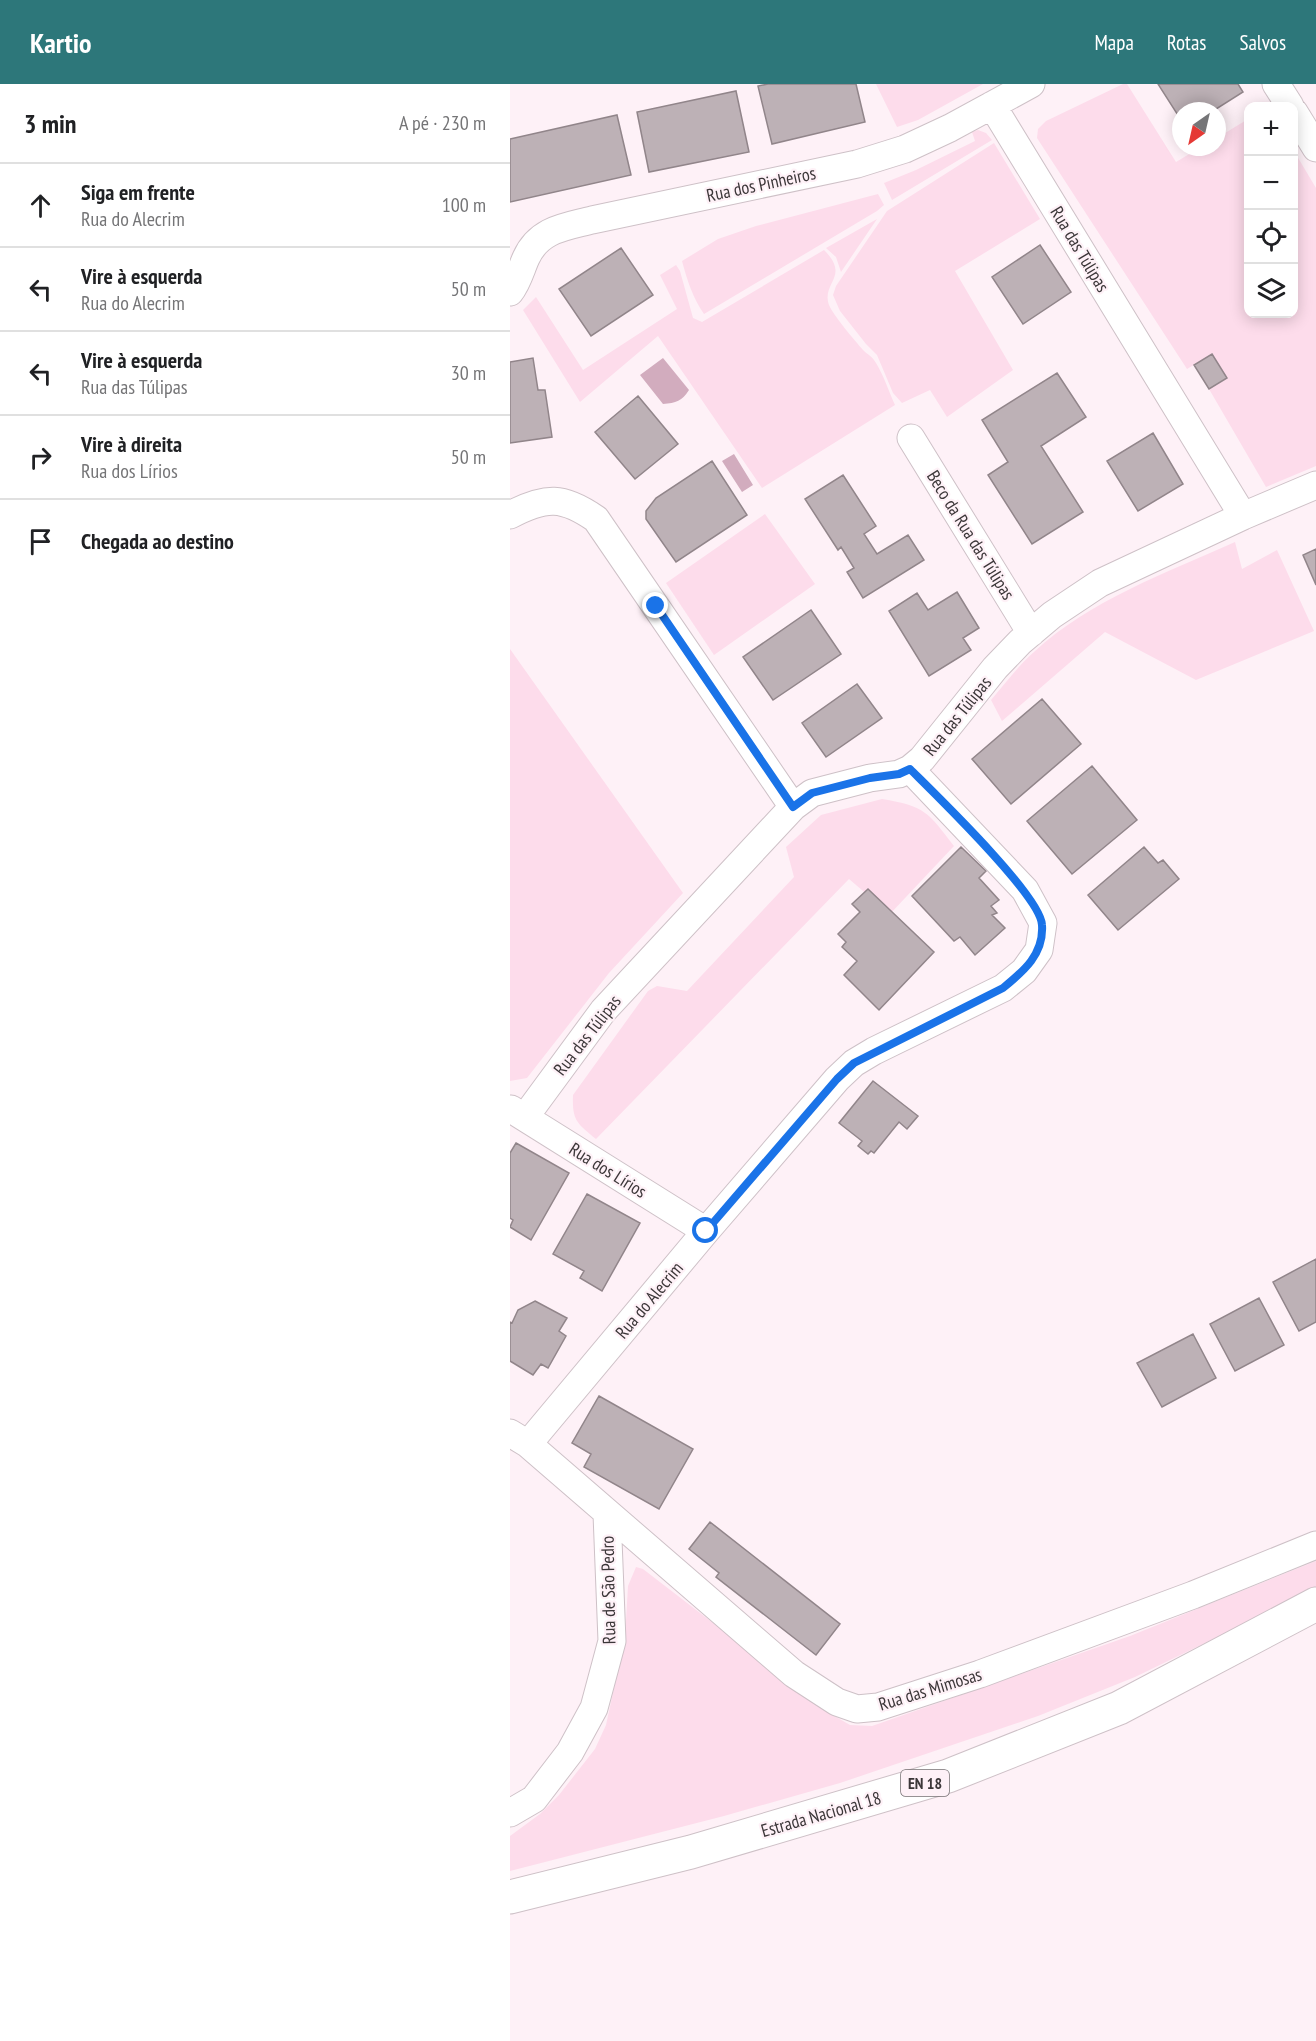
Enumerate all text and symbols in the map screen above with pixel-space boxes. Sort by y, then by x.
text: Kartio [30,24,92,61]
text: Mapa [1094,29,1134,56]
text: Rotas [1167,29,1206,56]
text: Salvos [1239,29,1286,56]
north arrow [1172,102,1226,156]
map controls [1244,102,1298,318]
button: + [1244,102,1298,156]
text: 3 min [24,107,77,140]
text: A pé · 230 m [399,110,486,136]
button: − [1244,156,1298,210]
street label: Rua dos Pinheiros [704,161,818,207]
text: Siga em frente [81,178,195,206]
icon: ahead [24,189,57,222]
text: 100 m [442,192,486,218]
street label: Rua das Túlipas [1045,202,1115,296]
text: Rua do Alecrim [81,206,185,232]
button: locate [1244,210,1298,264]
text: Vire à esquerda [81,262,202,290]
button: layers [1244,264,1298,318]
icon: left [24,273,57,306]
text: 50 m [451,276,486,302]
text: Rua do Alecrim [81,290,185,316]
text: Vire à esquerda [81,346,202,374]
icon: left [24,357,57,390]
text: 30 m [451,360,486,386]
text: Rua das Túlipas [81,374,188,400]
text: Vire à direita [81,430,182,458]
icon: right [24,441,57,474]
text: 50 m [451,444,486,470]
text: Rua dos Lírios [81,458,178,484]
street label: Beco da Rua das Túlipas [922,466,1020,604]
icon: arrive [24,525,57,558]
text: Chegada ao destino [81,527,234,555]
route end [642,592,668,618]
street label: Rua das Túlipas [918,672,996,760]
street label: Rua das Túlipas [548,990,626,1080]
street label: Rua dos Lírios [565,1137,651,1203]
route start [692,1217,718,1243]
street label: Rua do Alecrim [610,1257,688,1343]
street label: Rua de São Pedro [596,1535,620,1644]
street label: Rua das Mimosas [876,1662,984,1716]
road number: EN 18 [901,1770,949,1796]
street label: Estrada Nacional 18 [758,1786,884,1842]

